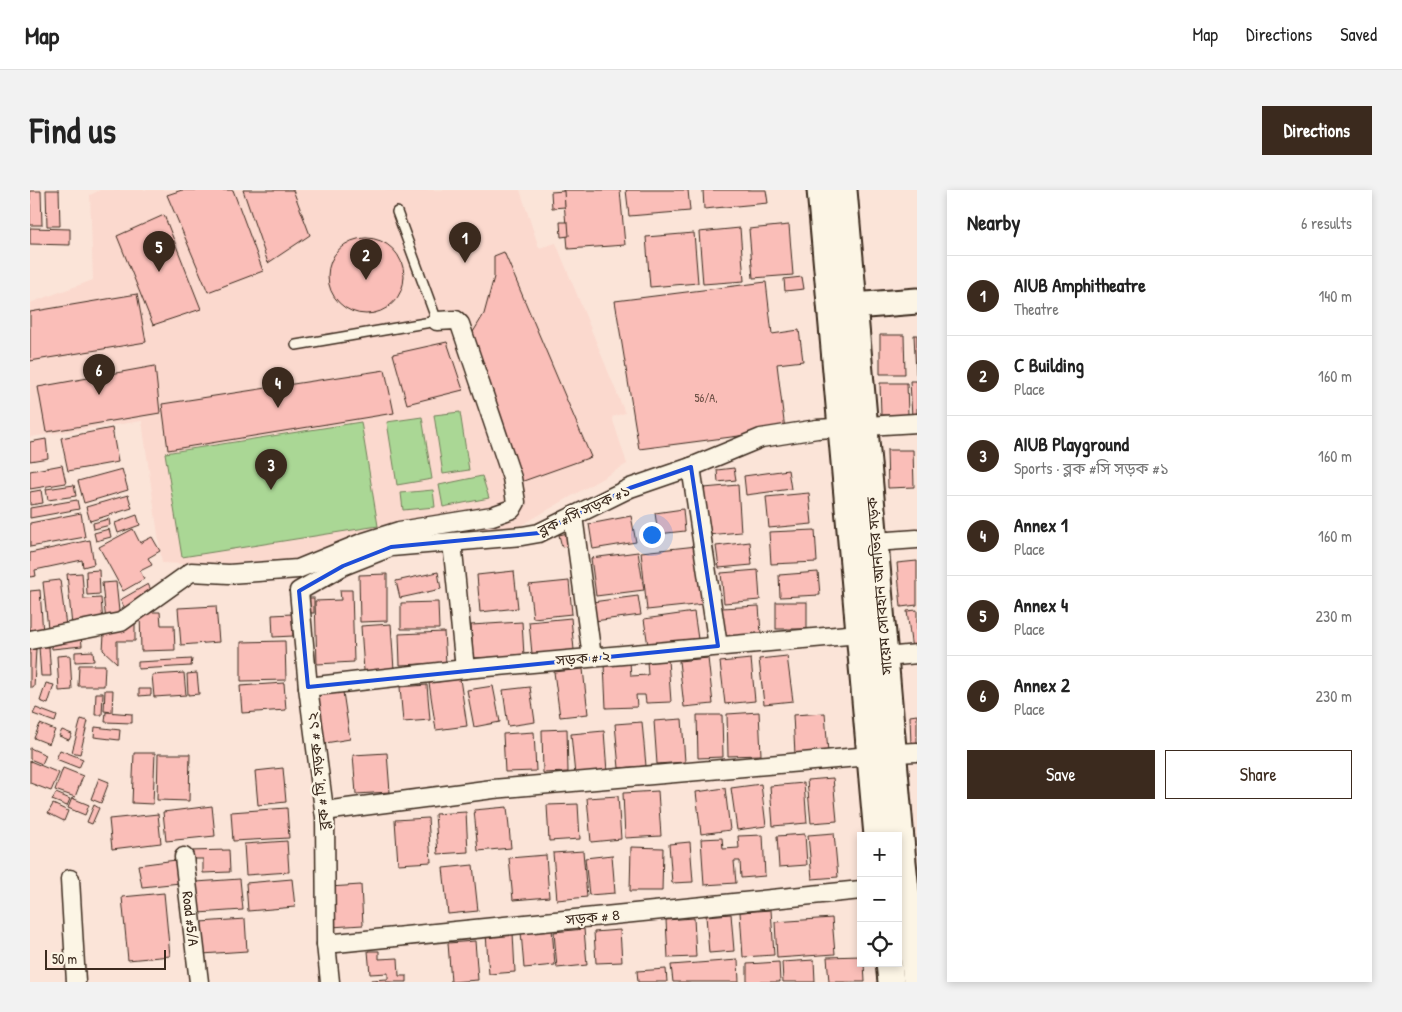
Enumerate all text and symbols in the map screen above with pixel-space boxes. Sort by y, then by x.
text: Map [25,19,59,51]
text: Map [1193,22,1218,47]
text: Directions [1246,22,1312,47]
text: Saved [1340,22,1377,47]
button: Directions [1262,106,1372,155]
text: Find us [30,107,116,154]
text: Nearby [967,208,1020,237]
text: 6 results [1301,212,1352,234]
pin: 1 [449,222,481,263]
pin: 5 [143,231,175,272]
pin: 2 [350,239,382,280]
text: AIUB Amphitheatre [1014,272,1146,298]
text: 1 [980,285,986,307]
text: 140 m [1318,285,1352,307]
text: Theatre [1014,298,1059,320]
text: C Building [1014,352,1084,378]
pin: 6 [83,354,115,395]
text: 2 [979,365,987,387]
text: 160 m [1318,365,1352,387]
pin: 4 [262,367,294,408]
text: Place [1014,378,1045,400]
house number: 56/A, [694,389,718,406]
text: AIUB Playground [1014,431,1129,457]
text: 3 [979,445,987,467]
text: 160 m [1318,445,1352,467]
pin: 3 [255,449,287,490]
text: Sports · ব্লক #সি সড়ক #১ [1014,457,1169,479]
street label: ব্লক #সি সড়ক #১ [534,479,633,541]
street label: সায়েম সোবহান আনভির সড়ক [861,495,897,677]
text: Annex 1 [1014,512,1068,538]
your location [639,522,665,548]
text: 4 [980,525,986,547]
text: 160 m [1318,525,1352,547]
text: Place [1014,538,1045,560]
text: Annex 4 [1014,592,1068,618]
text: 5 [980,605,986,627]
text: 230 m [1316,605,1352,627]
text: Place [1014,618,1045,640]
street label: সড়ক # ২ [554,645,611,671]
text: Annex 2 [1014,672,1070,698]
text: 6 [980,685,986,707]
text: 230 m [1316,685,1352,707]
text: Place [1014,698,1045,720]
street label: ব্লক # সি, সড়ক # ১২ [301,711,335,832]
button: Save [967,750,1155,799]
button: Share [1165,750,1352,799]
map controls [857,832,902,967]
button: + [857,832,902,877]
button: − [857,877,902,922]
street label: Road #5/A [178,890,205,948]
street label: সড়ক # ৪ [564,904,621,930]
button: locate [857,922,902,967]
scale bar [45,947,166,970]
text: 50 m [52,949,77,968]

